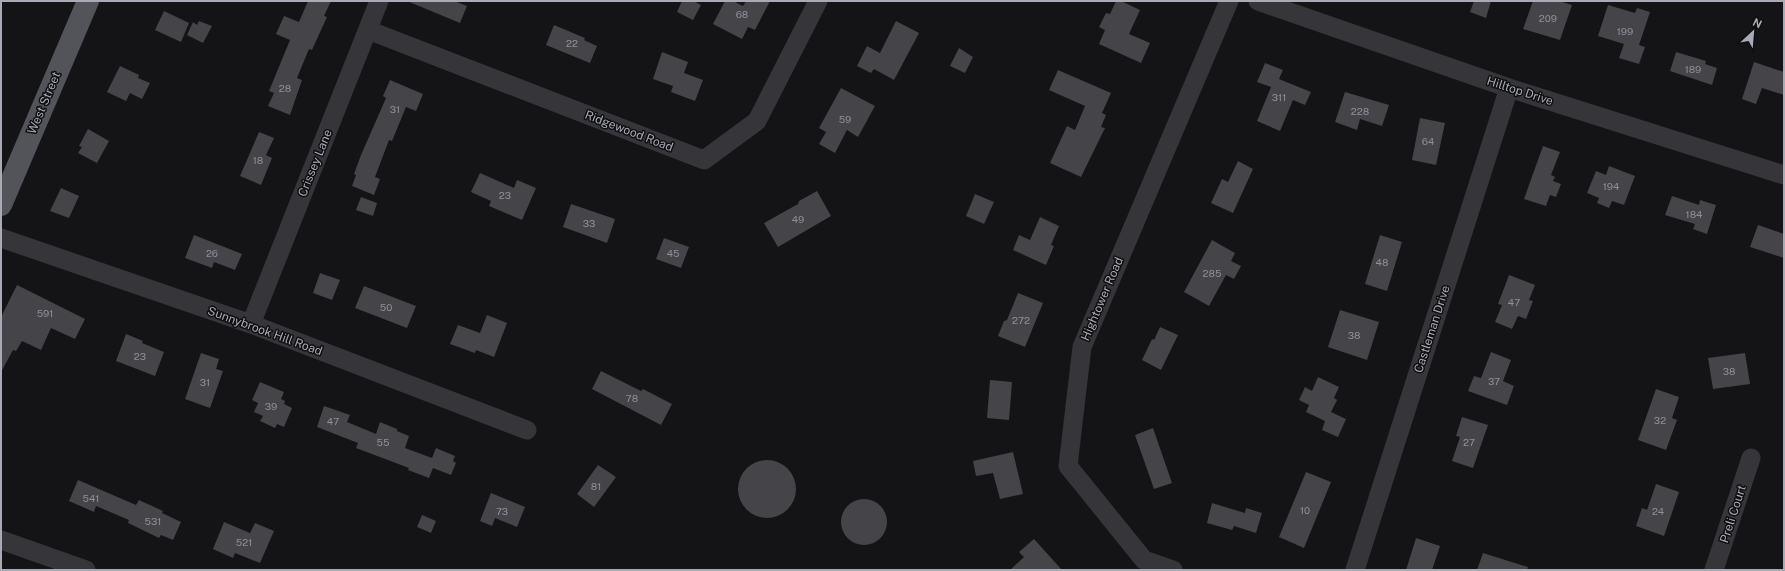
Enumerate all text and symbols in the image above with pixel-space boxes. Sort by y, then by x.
house number: 68 [736,8,748,20]
house number: 209 [1539,12,1557,24]
north arrow [1733,12,1773,52]
text: N [1751,16,1764,30]
house number: 199 [1617,25,1633,37]
house number: 22 [566,37,578,49]
house number: 189 [1685,63,1701,75]
street label: West Street [25,69,64,136]
street label: Hilltop Drive [1485,74,1555,108]
house number: 28 [279,82,291,94]
house number: 311 [1272,91,1286,103]
house number: 31 [390,103,400,115]
house number: 228 [1351,105,1369,117]
street label: Ridgewood Road [583,108,675,154]
house number: 59 [839,113,851,125]
street label: Crissey Lane [295,127,335,199]
house number: 64 [1422,135,1434,147]
house number: 18 [253,154,263,166]
house number: 194 [1603,180,1619,192]
house number: 23 [499,189,511,201]
house number: 184 [1686,208,1702,220]
house number: 49 [792,213,804,225]
house number: 33 [583,217,595,229]
house number: 26 [206,247,218,259]
house number: 45 [667,247,679,259]
street label: Hightower Road [1078,255,1126,343]
house number: 48 [1376,256,1388,268]
house number: 285 [1203,267,1221,279]
street label: Castleman Drive [1411,283,1453,374]
house number: 47 [1508,296,1520,308]
house number: 50 [380,301,392,313]
street label: Sunnybrook Hill Road [206,304,324,358]
house number: 591 [37,307,53,319]
house number: 272 [1012,314,1030,326]
house number: 38 [1348,329,1360,341]
house number: 23 [134,350,146,362]
house number: 38 [1723,365,1735,377]
house number: 37 [1488,375,1500,387]
house number: 31 [200,376,210,388]
house number: 78 [626,392,638,404]
house number: 39 [265,400,277,412]
house number: 32 [1654,414,1666,426]
house number: 47 [327,415,339,427]
house number: 55 [377,436,389,448]
house number: 27 [1463,436,1475,448]
house number: 81 [591,480,601,492]
street label: Preli Court [1717,483,1749,545]
house number: 541 [83,492,99,504]
house number: 10 [1300,504,1310,516]
house number: 73 [496,505,508,517]
house number: 24 [1652,505,1664,517]
house number: 531 [145,515,161,527]
house number: 521 [236,536,252,548]

